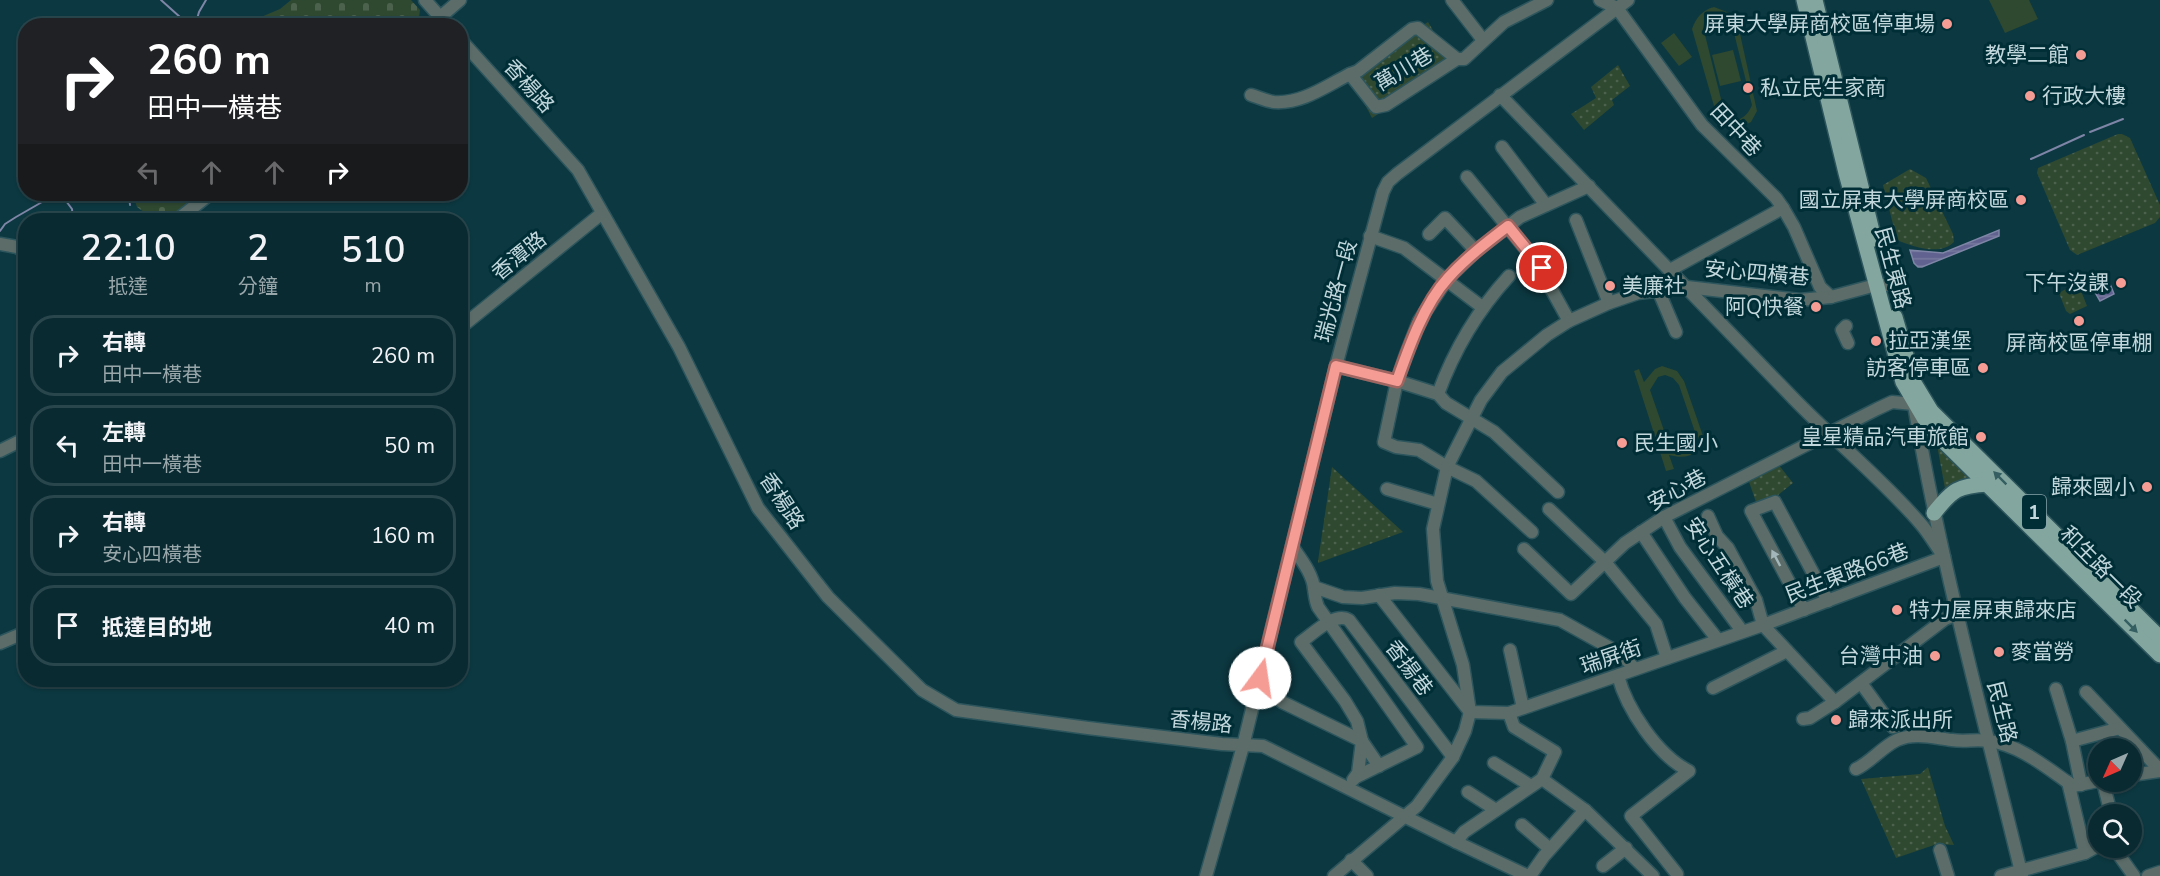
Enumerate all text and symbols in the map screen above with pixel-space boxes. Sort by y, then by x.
place label: 屏東大學屏商校區停車場 [1704,10,1935,38]
marker: 屏東大學屏商校區停車場 [1940,17,1954,31]
text: 260 m [147,32,271,89]
street label: 萬川巷 [1370,41,1438,97]
place label: 教學二館 [1985,41,2069,69]
icon: right [48,42,126,120]
marker: 教學二館 [2074,48,2088,62]
street label: 香楊路 [498,53,560,119]
place label: 私立民生家商 [1760,74,1886,102]
marker: 私立民生家商 [1741,81,1755,95]
place label: 行政大樓 [2042,82,2126,110]
marker: 行政大樓 [2023,89,2037,103]
text: 田中一橫巷 [147,90,282,127]
street label: 田中巷 [1704,97,1768,163]
icon: left [132,156,165,189]
icon: ahead [195,156,228,189]
icon: ahead [258,156,291,189]
icon: right [321,156,354,189]
place label: 國立屏東大學屏商校區 [1799,186,2009,214]
marker: 國立屏東大學屏商校區 [2014,193,2028,207]
text: 22:10 [81,224,176,273]
text: 2 [247,224,269,273]
street label: 民生東路 [1869,224,1917,312]
street label: 香潭路 [486,225,552,287]
text: 510 [341,226,405,275]
street label: 瑞光路一段 [1309,237,1363,345]
pin [1516,242,1567,293]
icon: arrive [1525,251,1558,284]
street label: 安心四橫巷 [1703,254,1811,292]
place label: 下午沒課 [2025,269,2109,297]
text: m [364,272,382,299]
place label: 美廉社 [1622,272,1685,300]
text: 抵達 [108,273,148,300]
text: 分鐘 [238,273,278,300]
marker: 下午沒課 [2114,276,2128,290]
marker: 美廉社 [1603,279,1617,293]
place label: 阿Q快餐 [1725,293,1804,321]
marker: 阿Q快餐 [1809,300,1823,314]
marker: 屏商校區停車棚 [2072,314,2086,328]
place label: 拉亞漢堡 [1888,327,1972,355]
text: 右轉 [102,328,146,358]
place label: 屏商校區停車棚 [2006,329,2153,357]
marker: 拉亞漢堡 [1869,334,1883,348]
icon: right [51,339,84,372]
text: 260 m [371,341,435,371]
place label: 訪客停車區 [1866,354,1971,382]
text: 田中一橫巷 [102,361,202,388]
marker: 訪客停車區 [1976,361,1990,375]
text: 左轉 [102,418,146,448]
place label: 皇星精品汽車旅館 [1801,423,1969,451]
icon: left [51,429,84,462]
place label: 民生國小 [1634,429,1718,457]
marker: 皇星精品汽車旅館 [1974,430,1988,444]
text: 50 m [384,431,435,461]
marker: 民生國小 [1615,436,1629,450]
text: 田中一橫巷 [102,451,202,478]
street label: 安心巷 [1643,463,1711,517]
street label: 香楊路 [753,467,811,535]
one-way arrow [1993,471,2007,485]
place label: 歸來國小 [2051,473,2135,501]
marker: 歸來國小 [2140,480,2154,494]
road number: 1 [2022,495,2046,529]
text: 右轉 [102,508,146,538]
street label: 安心五橫巷 [1678,512,1760,614]
icon: right [51,519,84,552]
street label: 和生路一段 [2054,520,2148,614]
text: 160 m [371,521,435,551]
street label: 民生東路66巷 [1781,537,1913,609]
text: 安心四橫巷 [102,541,202,568]
one-way arrow [1771,550,1781,567]
place label: 特力屋屏東歸來店 [1909,596,2077,624]
marker: 特力屋屏東歸來店 [1890,603,1904,617]
icon: arrive [51,609,84,642]
text: 40 m [384,611,435,641]
text: 抵達目的地 [102,613,212,643]
one-way arrow [2123,618,2137,632]
street label: 香揚巷 [1379,634,1439,702]
street label: 瑞屏街 [1577,634,1645,680]
place label: 麥當勞 [2011,638,2074,666]
place label: 台灣中油 [1839,642,1923,670]
marker: 麥當勞 [1992,645,2006,659]
position arrow [1228,646,1292,710]
marker: 台灣中油 [1928,649,1942,663]
street label: 民生路 [1981,678,2023,746]
street label: 香楊路 [1168,705,1234,739]
place label: 歸來派出所 [1848,706,1953,734]
marker: 歸來派出所 [1829,713,1843,727]
north arrow [2088,738,2142,792]
map controls [2088,738,2142,858]
button: search [2088,804,2142,858]

